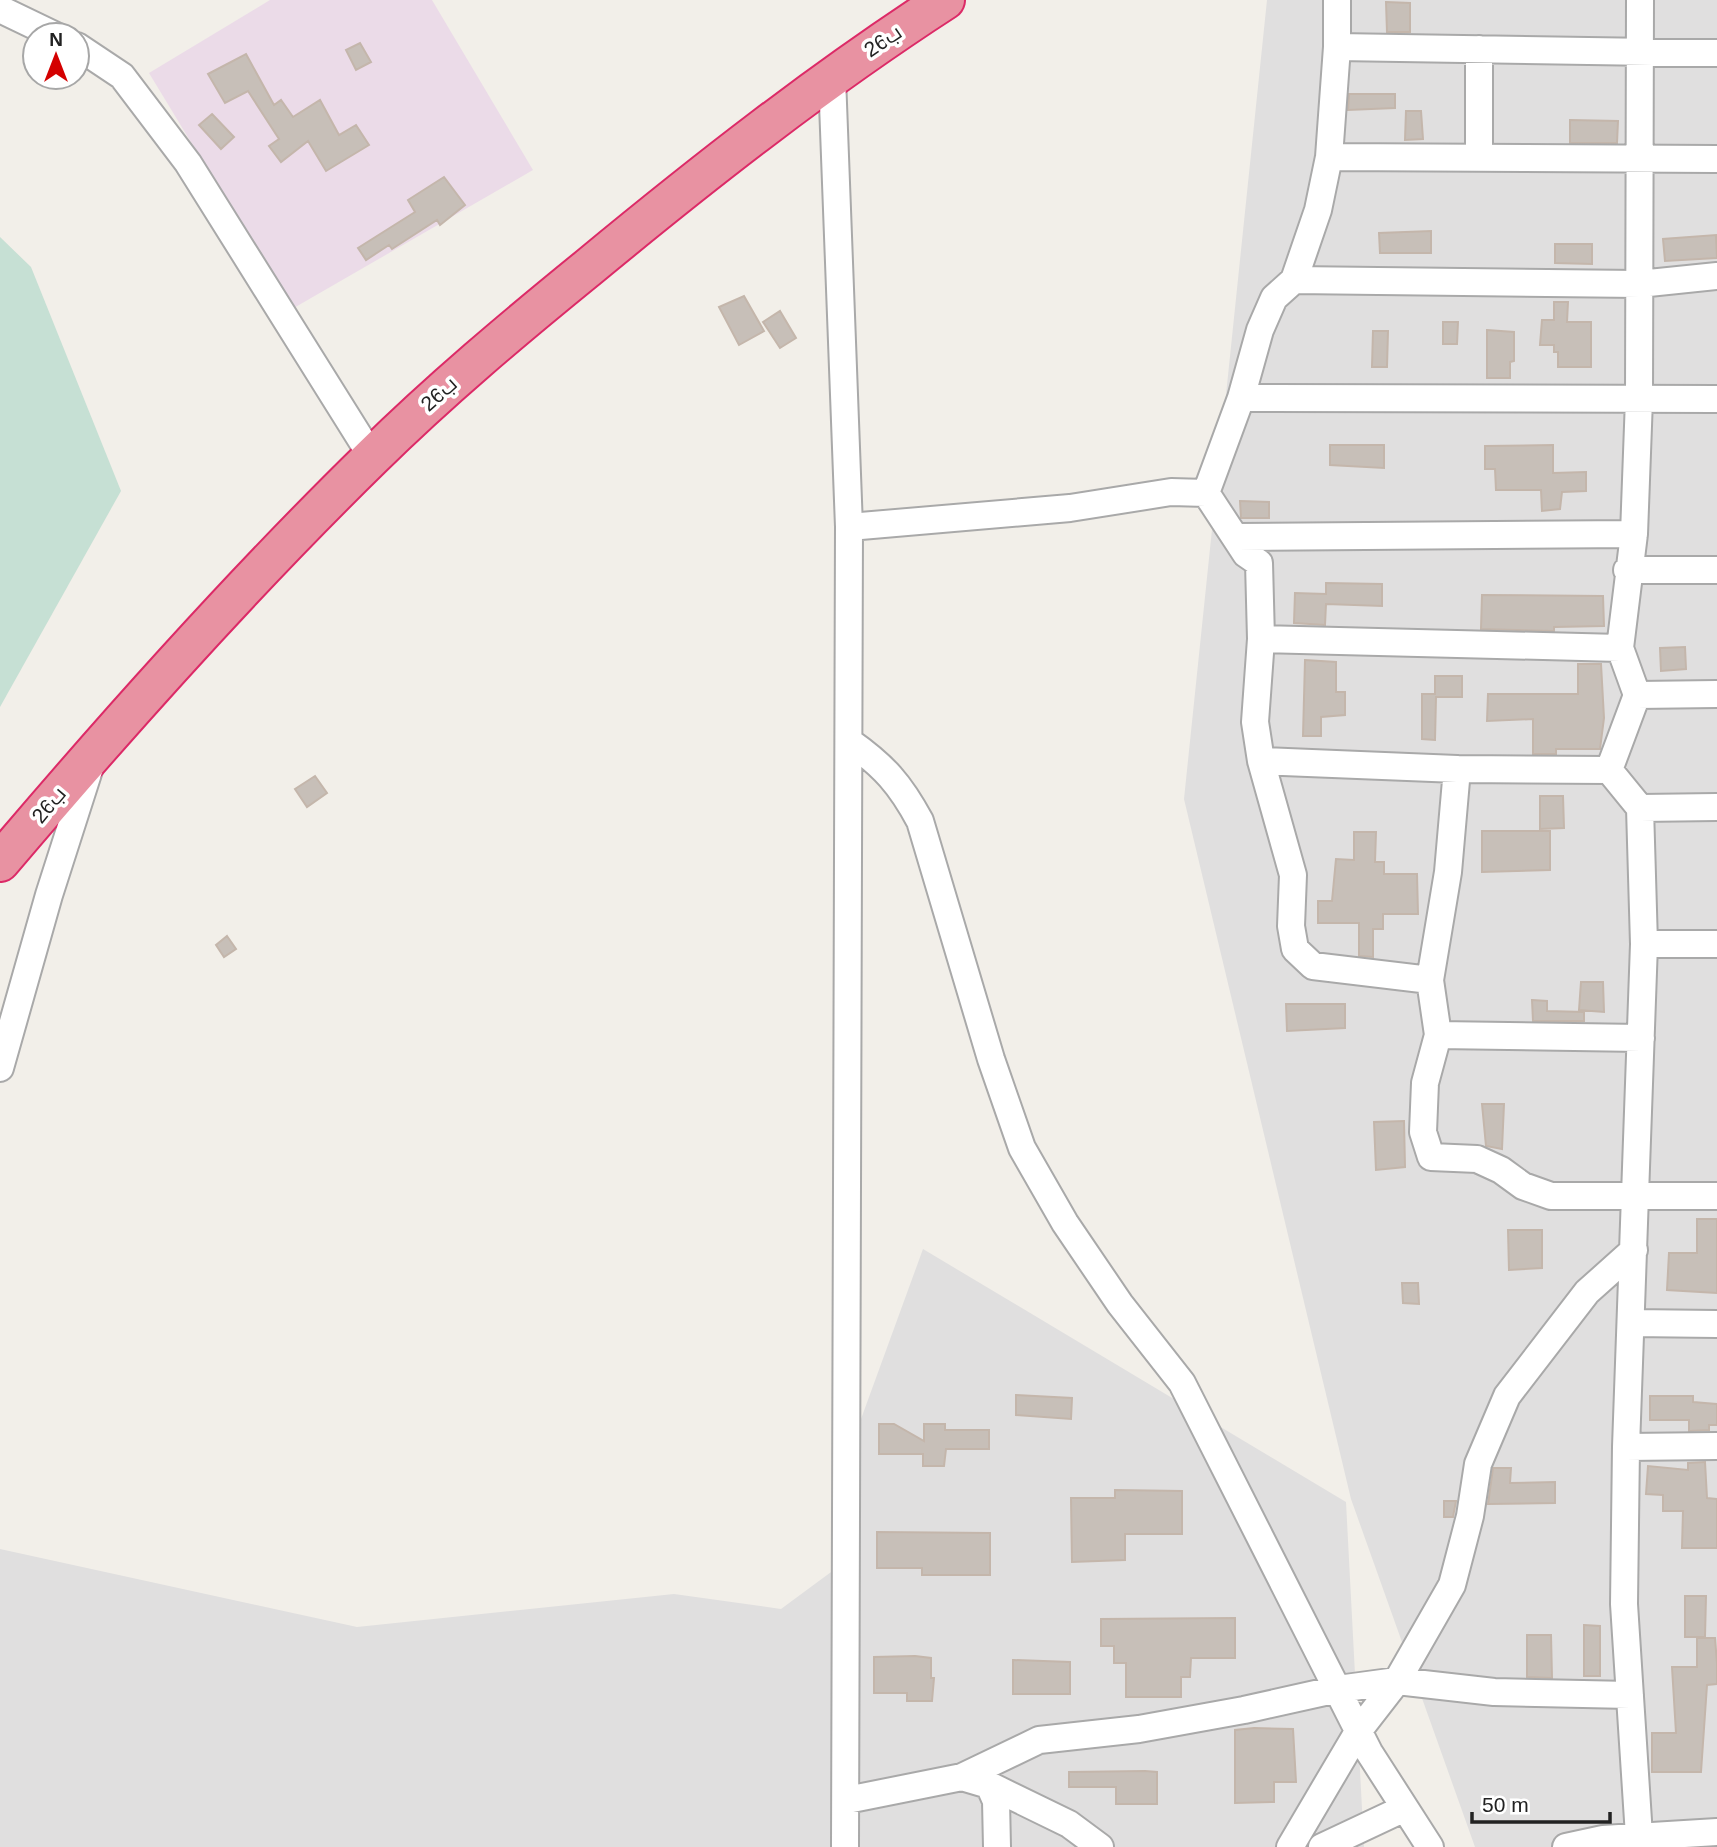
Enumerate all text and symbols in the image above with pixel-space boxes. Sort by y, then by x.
street label: 26ب [860,20,906,61]
north arrow [21,21,91,91]
text: N [49,29,63,50]
street label: 26ب [416,372,461,416]
street label: 26ب [27,782,70,827]
scale bar [1472,1780,1610,1824]
text: 50 m [1482,1793,1529,1816]

